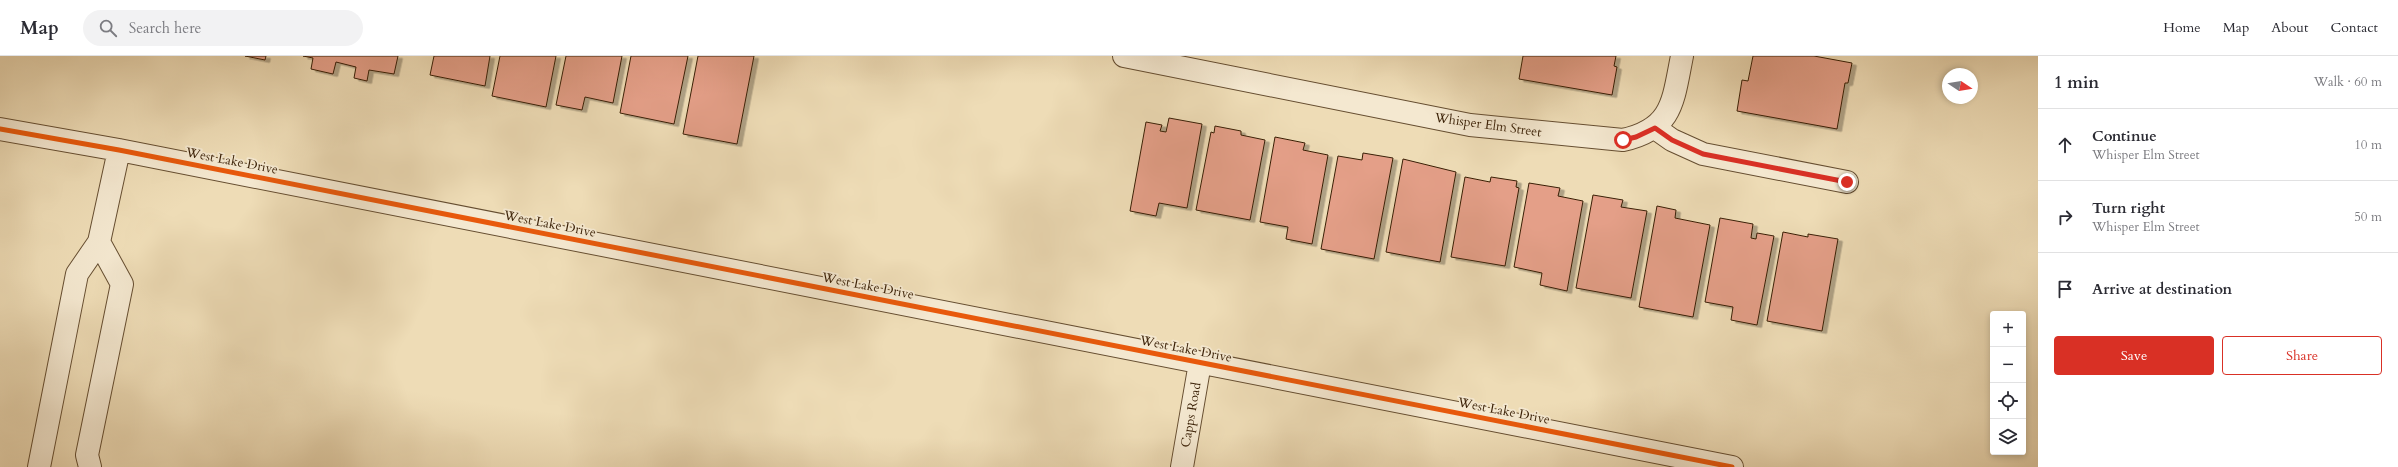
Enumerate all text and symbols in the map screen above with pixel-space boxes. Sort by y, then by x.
search box [83,10,363,46]
text: Map [20,15,59,41]
icon: search [97,17,119,39]
text: Search here [129,18,201,38]
text: Home [2163,18,2201,37]
text: Map [2223,18,2249,37]
text: About [2271,18,2308,37]
text: Contact [2330,18,2378,37]
north arrow [1942,68,1978,104]
text: 1 min [2054,71,2099,94]
text: Walk · 60 m [2314,73,2382,91]
street label: Whisper Elm Street [1432,108,1543,141]
text: Continue [2092,126,2157,146]
route start [1614,131,1632,149]
icon: ahead [2054,134,2076,156]
text: 10 m [2354,136,2382,154]
street label: West Lake Drive [183,143,280,179]
text: Whisper Elm Street [2092,146,2200,164]
route end [1838,173,1856,191]
text: Turn right [2092,198,2165,218]
street label: West Lake Drive [501,206,598,242]
icon: right [2054,206,2076,228]
text: 50 m [2354,208,2382,226]
text: Whisper Elm Street [2092,218,2200,236]
street label: West Lake Drive [819,268,916,304]
icon: arrive [2054,278,2076,300]
text: Arrive at destination [2092,279,2232,299]
map controls [1990,311,2026,455]
button: + [1990,311,2026,347]
street label: West Lake Drive [1137,331,1234,367]
button: Save [2054,336,2214,375]
button: Share [2222,336,2382,375]
button: − [1990,347,2026,383]
street label: Capps Road [1176,381,1206,449]
button: locate [1990,383,2026,419]
street label: West Lake Drive [1455,393,1552,429]
button: layers [1990,419,2026,455]

